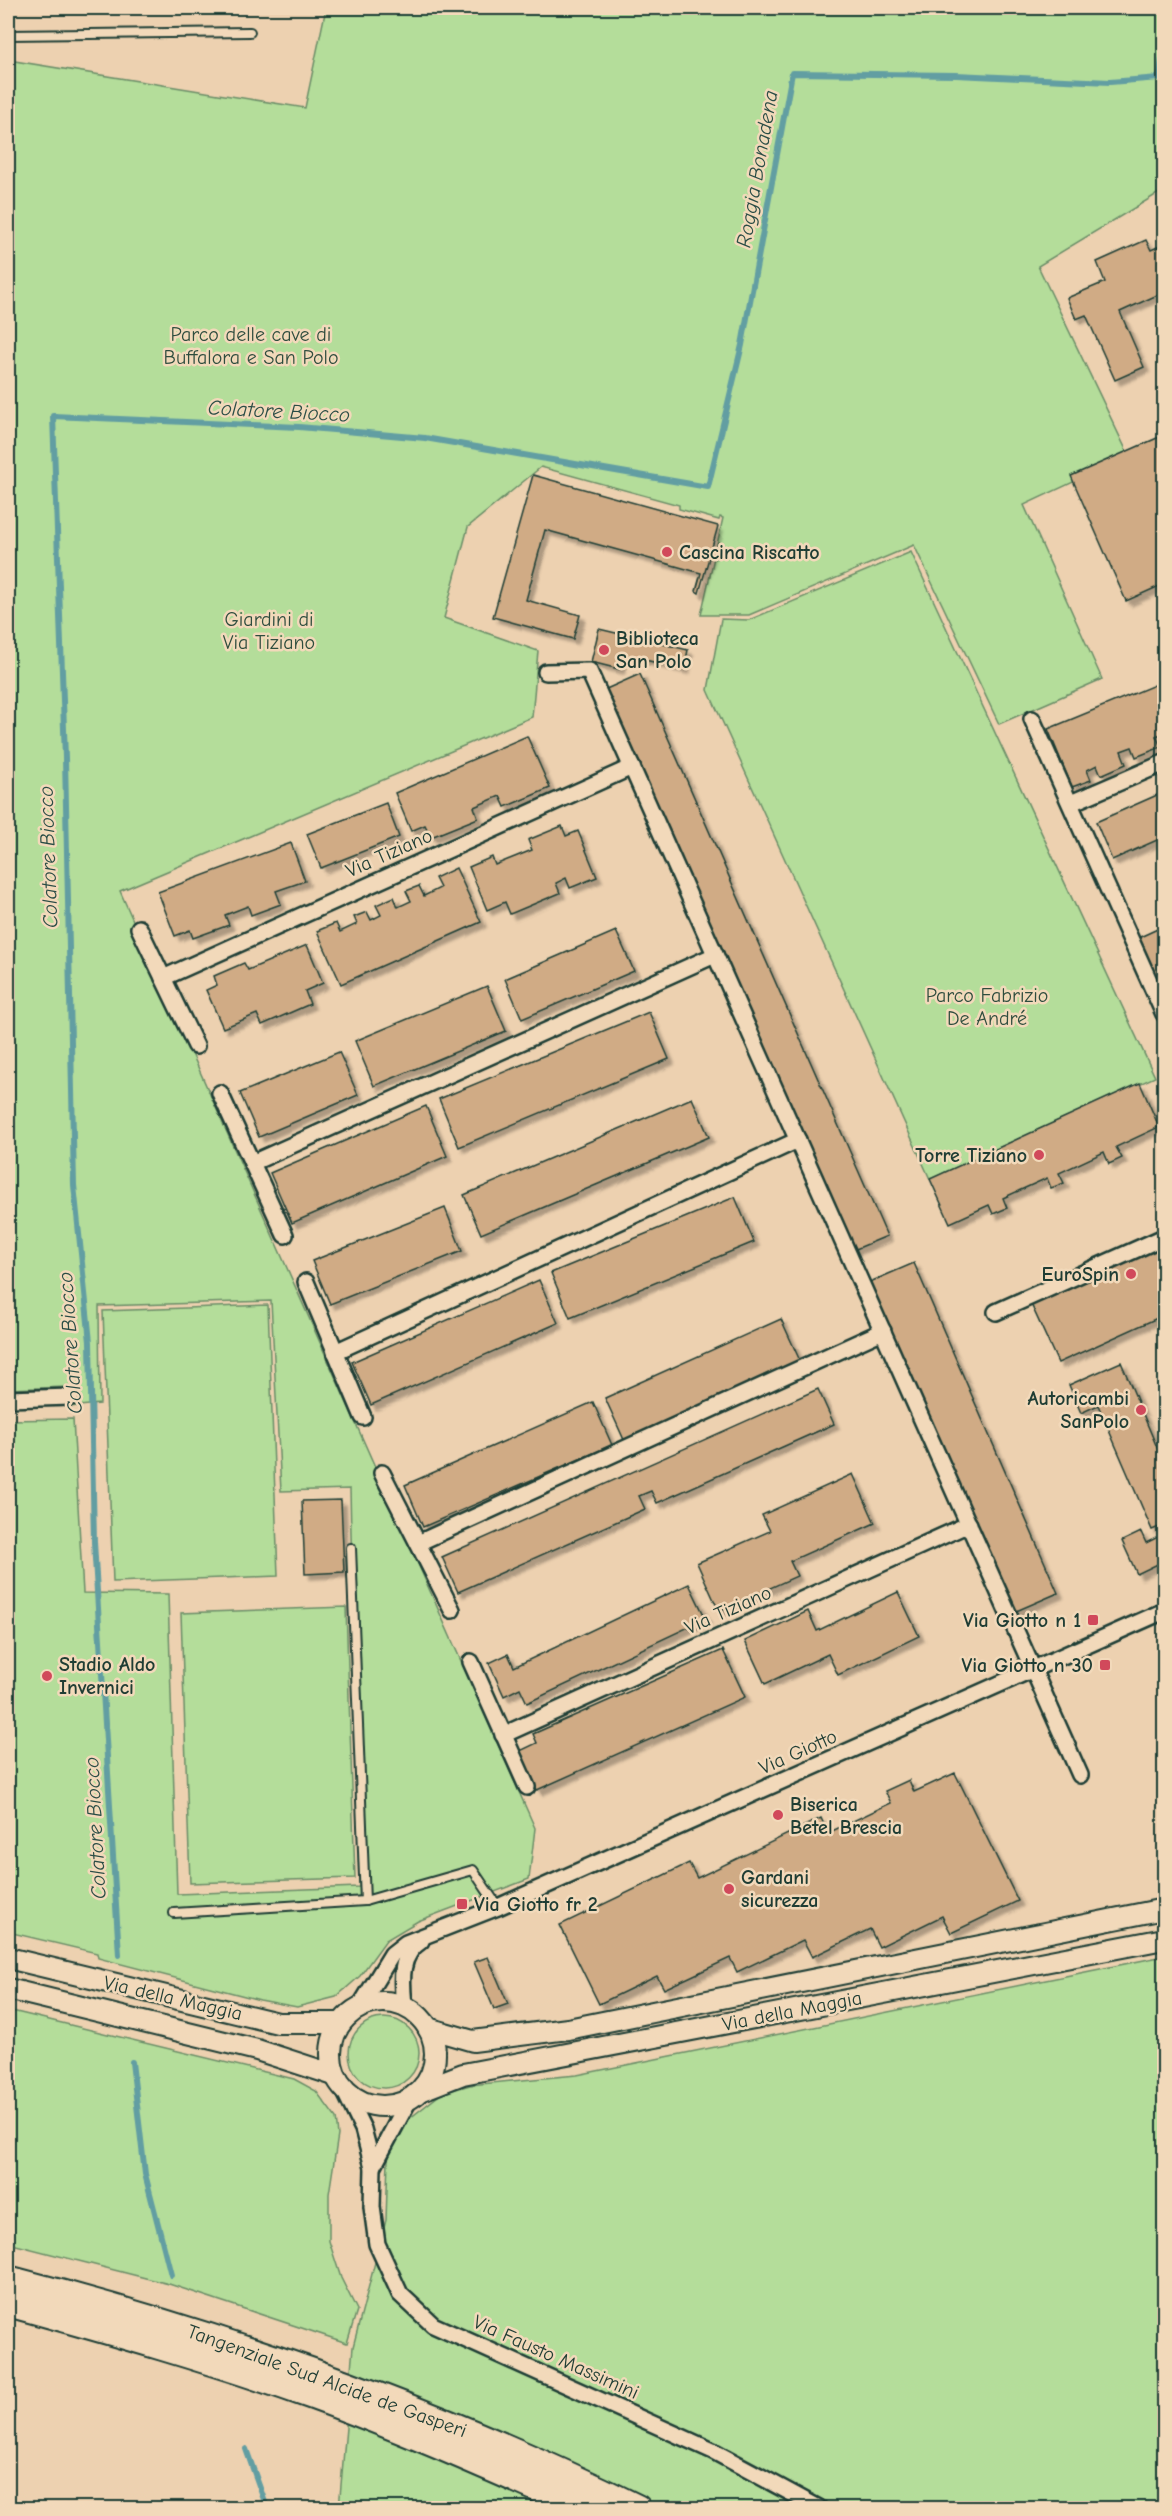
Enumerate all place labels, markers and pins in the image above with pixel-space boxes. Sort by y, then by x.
place label: Cascina Riscatto [679,541,820,564]
marker: Cascina Riscatto [660,545,674,559]
place label: Biblioteca San Polo [616,627,699,673]
marker: Biblioteca San Polo [597,643,611,657]
place label: Torre Tiziano [915,1144,1027,1167]
marker: Torre Tiziano [1032,1148,1046,1162]
place label: EuroSpin [1042,1263,1119,1286]
marker: EuroSpin [1124,1267,1138,1281]
place label: Autoricambi SanPolo [1027,1387,1129,1433]
marker: Autoricambi SanPolo [1134,1403,1148,1417]
place label: Via Giotto n 1 [963,1609,1081,1632]
marker: Via Giotto n 1 [1086,1613,1100,1627]
place label: Stadio Aldo Invernici [59,1653,155,1699]
place label: Via Giotto n 30 [961,1654,1093,1677]
marker: Via Giotto n 30 [1098,1658,1112,1672]
marker: Stadio Aldo Invernici [40,1669,54,1683]
place label: Biserica Betel Brescia [790,1793,902,1839]
marker: Biserica Betel Brescia [771,1808,785,1822]
place label: Gardani sicurezza [741,1866,818,1912]
marker: Gardani sicurezza [722,1882,736,1896]
place label: Via Giotto fr 2 [474,1893,598,1916]
marker: Via Giotto fr 2 [455,1897,469,1911]

